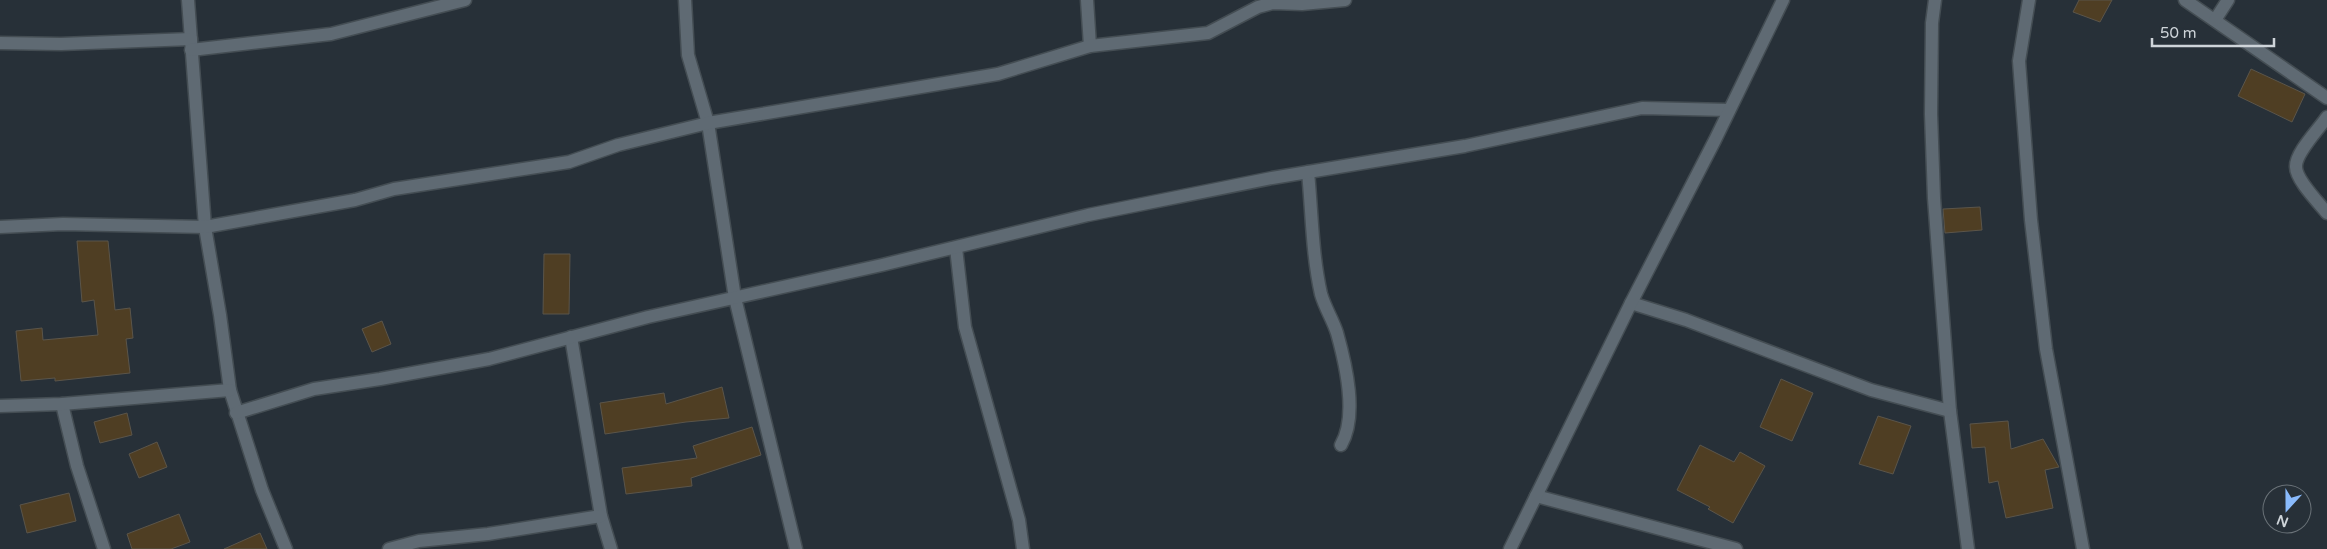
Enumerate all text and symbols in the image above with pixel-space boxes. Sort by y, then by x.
scale bar [2152,15,2274,47]
text: 50 m [2160,24,2197,42]
north arrow [2262,484,2312,534]
text: N [2274,511,2291,531]

